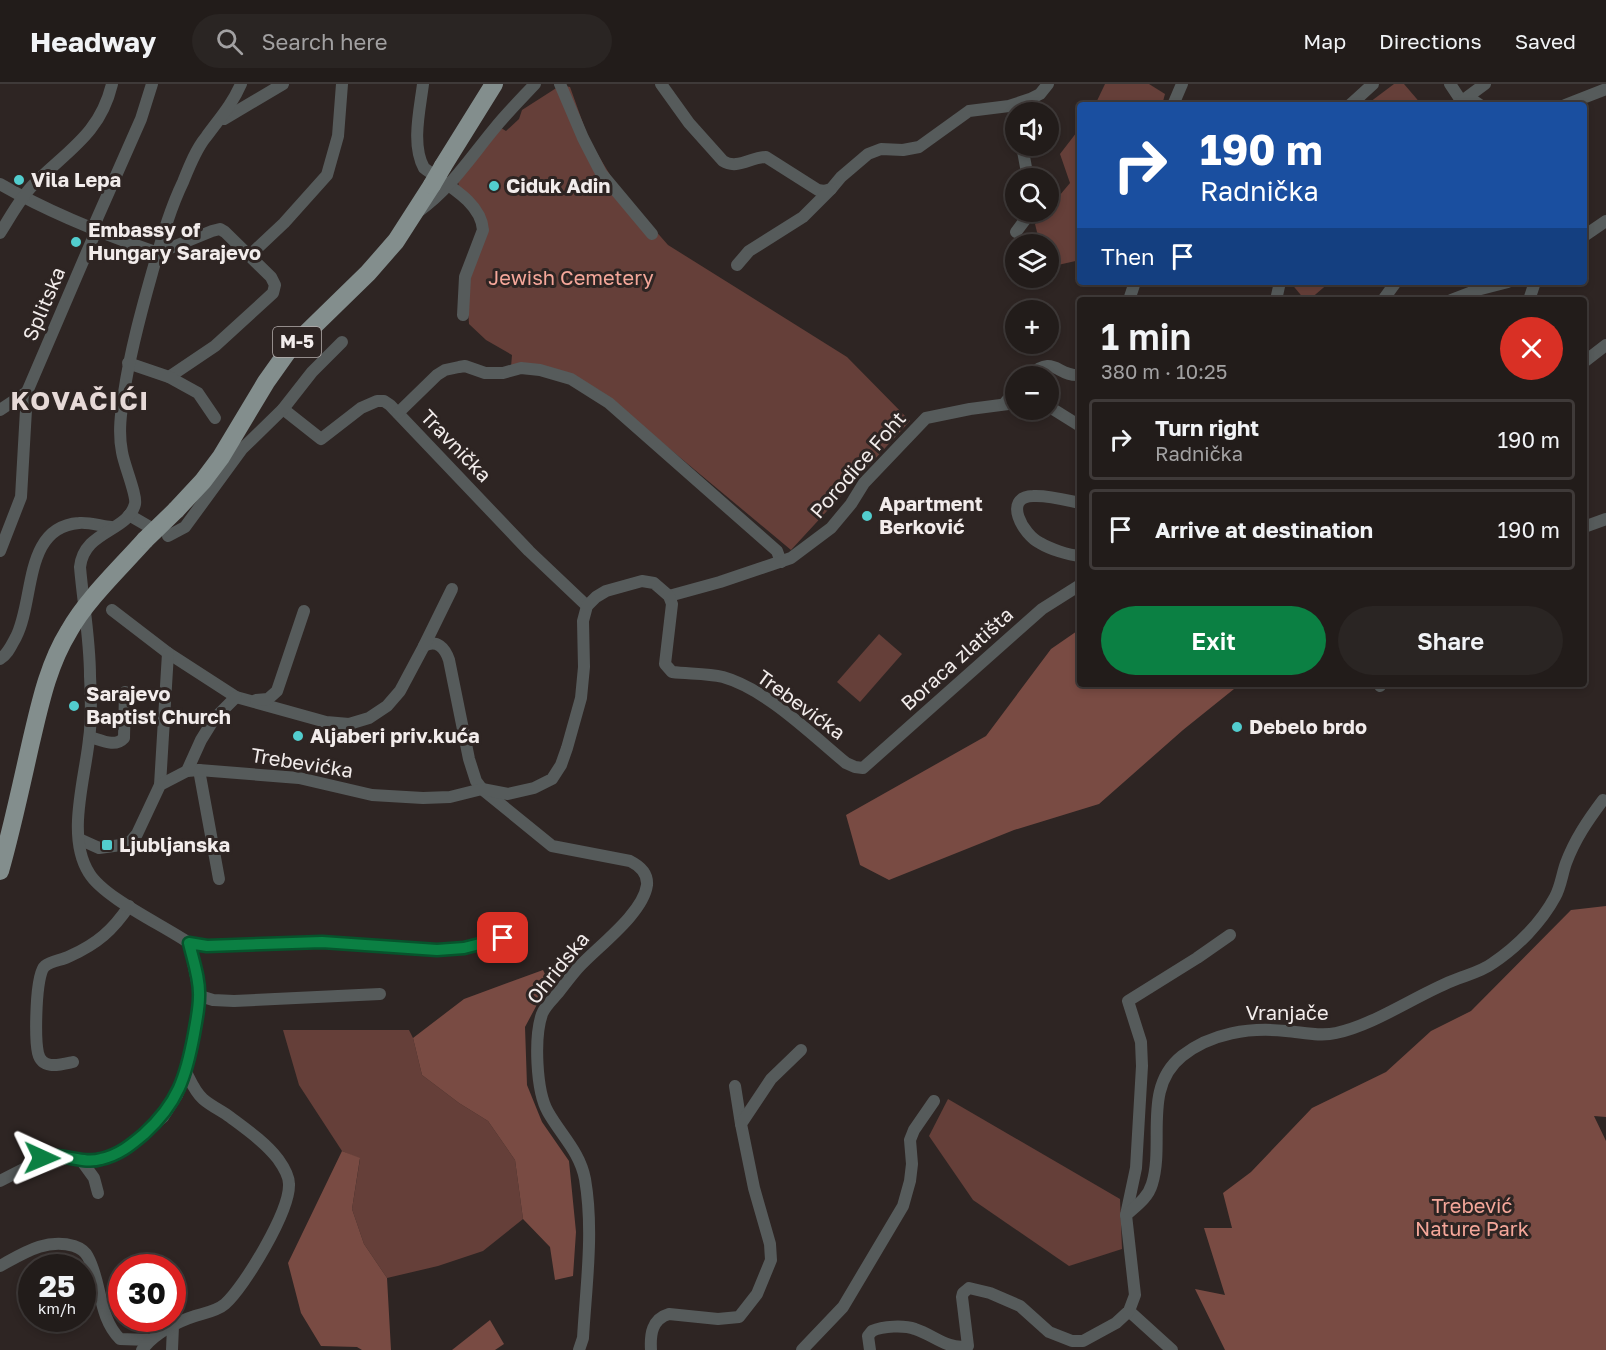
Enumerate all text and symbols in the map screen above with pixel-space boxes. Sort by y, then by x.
search box [192,14,612,68]
text: Headway [30,25,156,58]
icon: search [213,25,246,58]
text: Search here [261,28,387,55]
text: Map [1303,28,1346,54]
text: Directions [1379,28,1482,54]
text: Saved [1515,28,1576,54]
map controls [1005,102,1059,420]
button: sound [1005,102,1059,156]
text: 190 m [1200,124,1323,174]
icon: right [1101,126,1179,204]
place label: Vila Lepa [31,167,121,191]
button: search [1005,168,1059,222]
marker: Vila Lepa [12,173,26,187]
place label: Ciduk Adin [506,173,610,197]
text: Radnička [1200,175,1319,207]
marker: Ciduk Adin [487,179,501,193]
place label: Embassy of Hungary Sarajevo [88,217,261,264]
button: layers [1005,234,1059,288]
marker: Embassy of Hungary Sarajevo [69,235,83,249]
icon: arrive [1166,240,1199,273]
text: Then [1101,243,1154,270]
street label: Splitska [17,263,69,344]
park label: Jewish Cemetery [488,265,654,289]
button: + [1005,300,1059,354]
text: 1 min [1101,315,1191,358]
button: close [1500,317,1563,380]
road number: M-5 [273,327,321,357]
text: 380 m · 10:25 [1101,359,1227,383]
button: − [1005,366,1059,420]
district label: KOVAČIĆI [10,385,150,416]
street label: Travnička [416,404,497,486]
street label: Porodice Foht [804,406,910,523]
text: Turn right [1155,414,1259,441]
icon: right [1104,423,1137,456]
text: 190 m [1497,426,1560,453]
text: Radnička [1155,441,1243,465]
place label: Apartment Berković [879,491,983,538]
marker: Apartment Berković [860,509,874,523]
icon: arrive [1104,513,1137,546]
text: Arrive at destination [1155,516,1373,543]
text: 190 m [1497,516,1560,543]
street label: Boraca zlatišta [895,602,1017,715]
button: Exit [1101,606,1326,675]
button: Share [1338,606,1563,675]
street label: Trebevićka [753,664,850,744]
place label: Sarajevo Baptist Church [86,681,231,728]
marker: Sarajevo Baptist Church [67,699,81,713]
place label: Debelo brdo [1249,714,1367,738]
marker: Debelo brdo [1230,720,1244,734]
place label: Aljaberi priv.kuća [310,723,480,747]
marker: Aljaberi priv.kuća [291,729,305,743]
street label: Trebevićka [249,742,355,782]
place label: Ljubljanska [119,832,230,856]
marker: Ljubljanska [100,838,114,852]
pin [477,912,528,963]
icon: arrive [486,921,519,954]
street label: Ohridska [521,927,593,1008]
street label: Vranjače [1246,1000,1328,1024]
position arrow [10,1126,74,1190]
park label: Trebević Nature Park [1415,1193,1529,1240]
speed limit sign: 30 [108,1254,186,1332]
text: 25 [39,1268,75,1304]
text: km/h [38,1299,76,1317]

